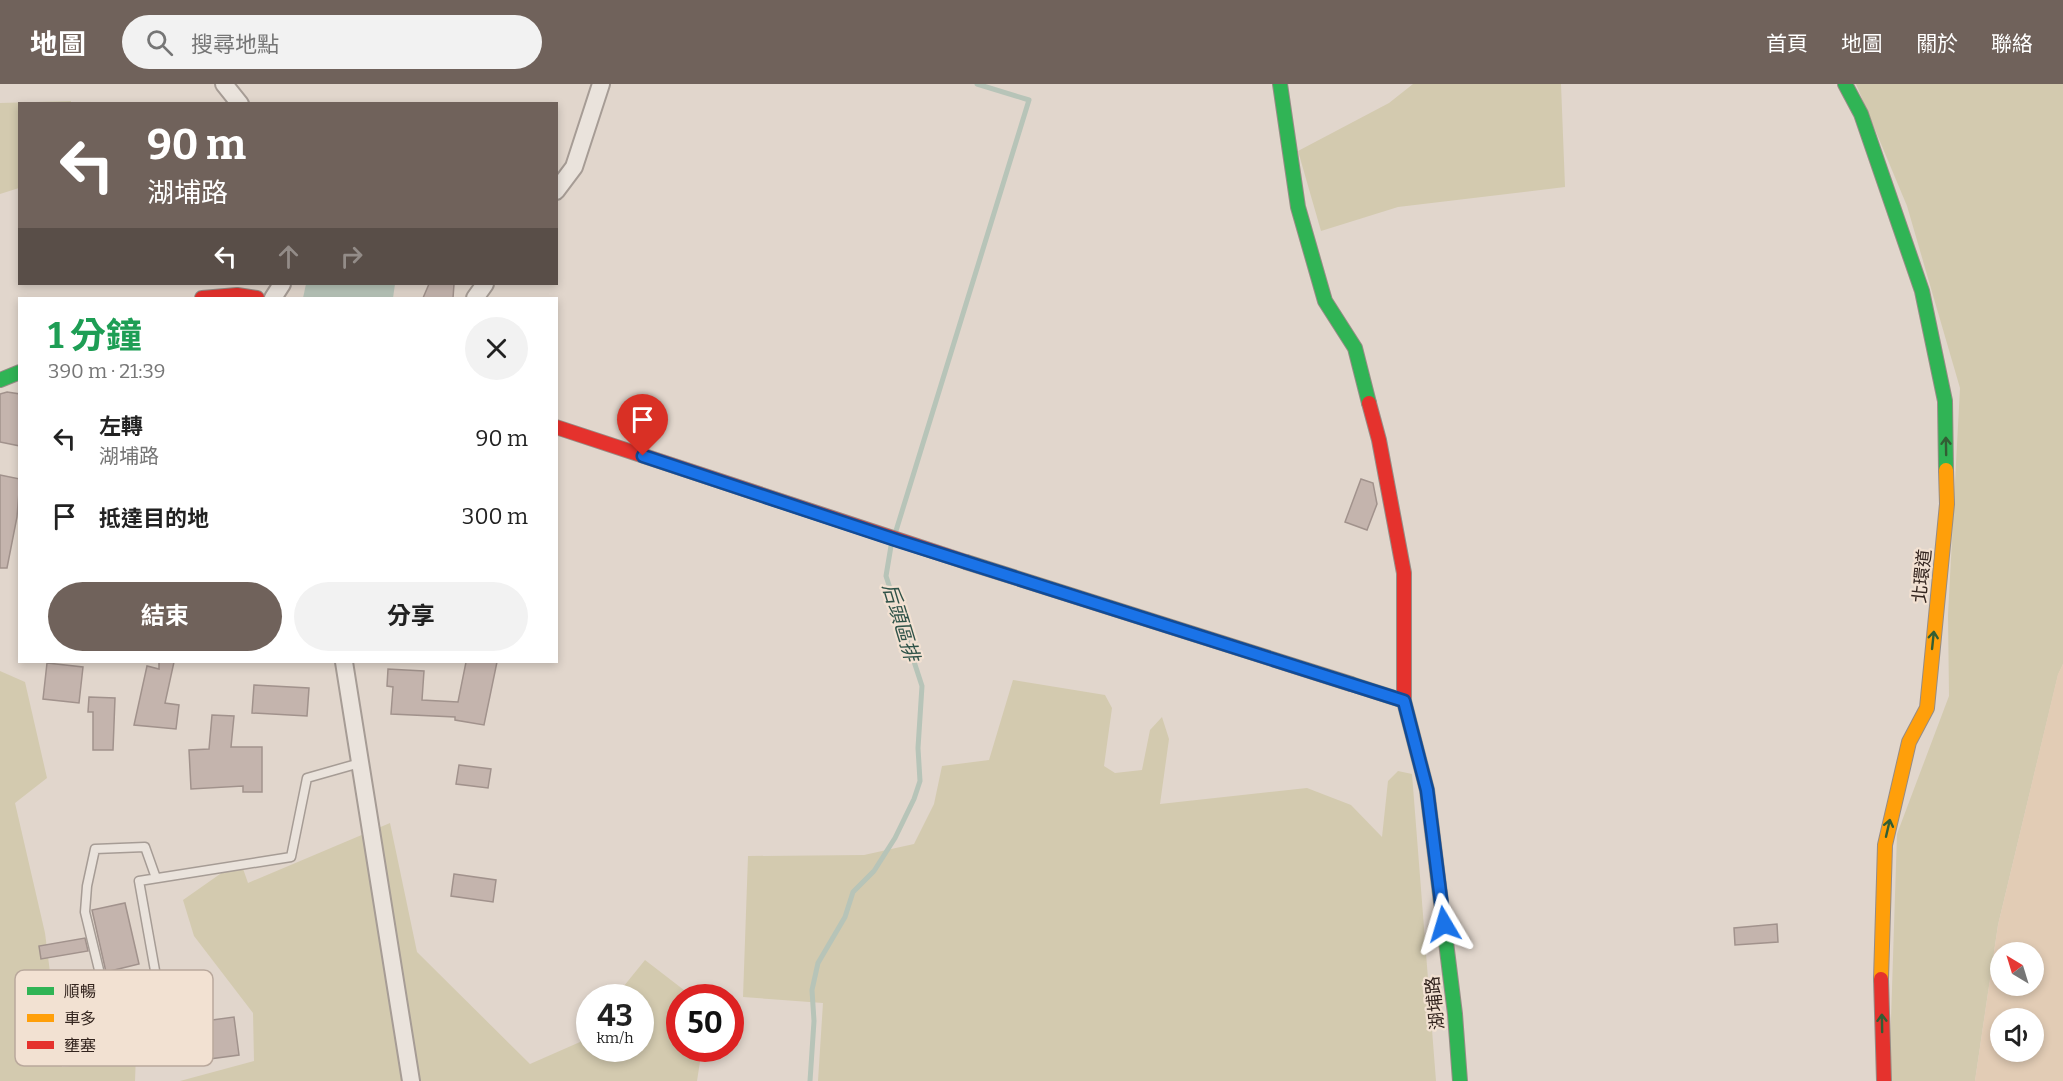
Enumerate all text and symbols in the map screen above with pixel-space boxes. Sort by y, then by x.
search box [122,15,542,69]
icon: search [143,26,176,59]
text: 地圖 [30,28,86,61]
text: 搜尋地點 [191,31,279,58]
text: 首頁 [1766,31,1808,57]
text: 地圖 [1841,31,1883,57]
text: 關於 [1916,31,1958,57]
text: 聯絡 [1991,31,2033,57]
text: 90 m [147,120,246,170]
icon: left [48,126,126,204]
text: 湖埔路 [147,177,228,209]
icon: left [209,240,242,273]
icon: ahead [272,240,305,273]
icon: right [335,240,368,273]
text: 1 分鐘 [48,314,142,358]
button: close [465,317,528,380]
text: 390 m · 21:39 [48,359,166,383]
pin [617,394,668,456]
icon: arrive [626,403,659,436]
text: 左轉 [99,413,143,440]
icon: left [48,422,81,455]
text: 90 m [476,425,528,452]
one-way arrow [1940,436,1951,456]
text: 湖埔路 [99,444,159,468]
icon: arrive [48,500,81,533]
text: 300 m [462,503,528,530]
text: 抵達目的地 [99,505,209,532]
street label: 北環道 [1908,548,1936,604]
water label: 后頭區排 [878,580,925,667]
button: 結束 [48,582,282,651]
button: 分享 [294,582,528,651]
one-way arrow [1928,631,1939,651]
one-way arrow [1883,819,1895,838]
position arrow [1412,892,1476,956]
north arrow [1990,942,2044,996]
map controls [1990,942,2044,1062]
legend [15,970,213,1066]
street label: 湖埔路 [1421,975,1449,1031]
text: 順暢 [64,982,96,1001]
speed limit sign: 50 [666,984,744,1062]
text: 43 [597,998,633,1034]
button: sound [1990,1008,2044,1062]
text: 車多 [64,1009,96,1028]
one-way arrow [1876,1013,1888,1033]
text: km/h [596,1029,634,1047]
text: 壅塞 [64,1036,96,1055]

